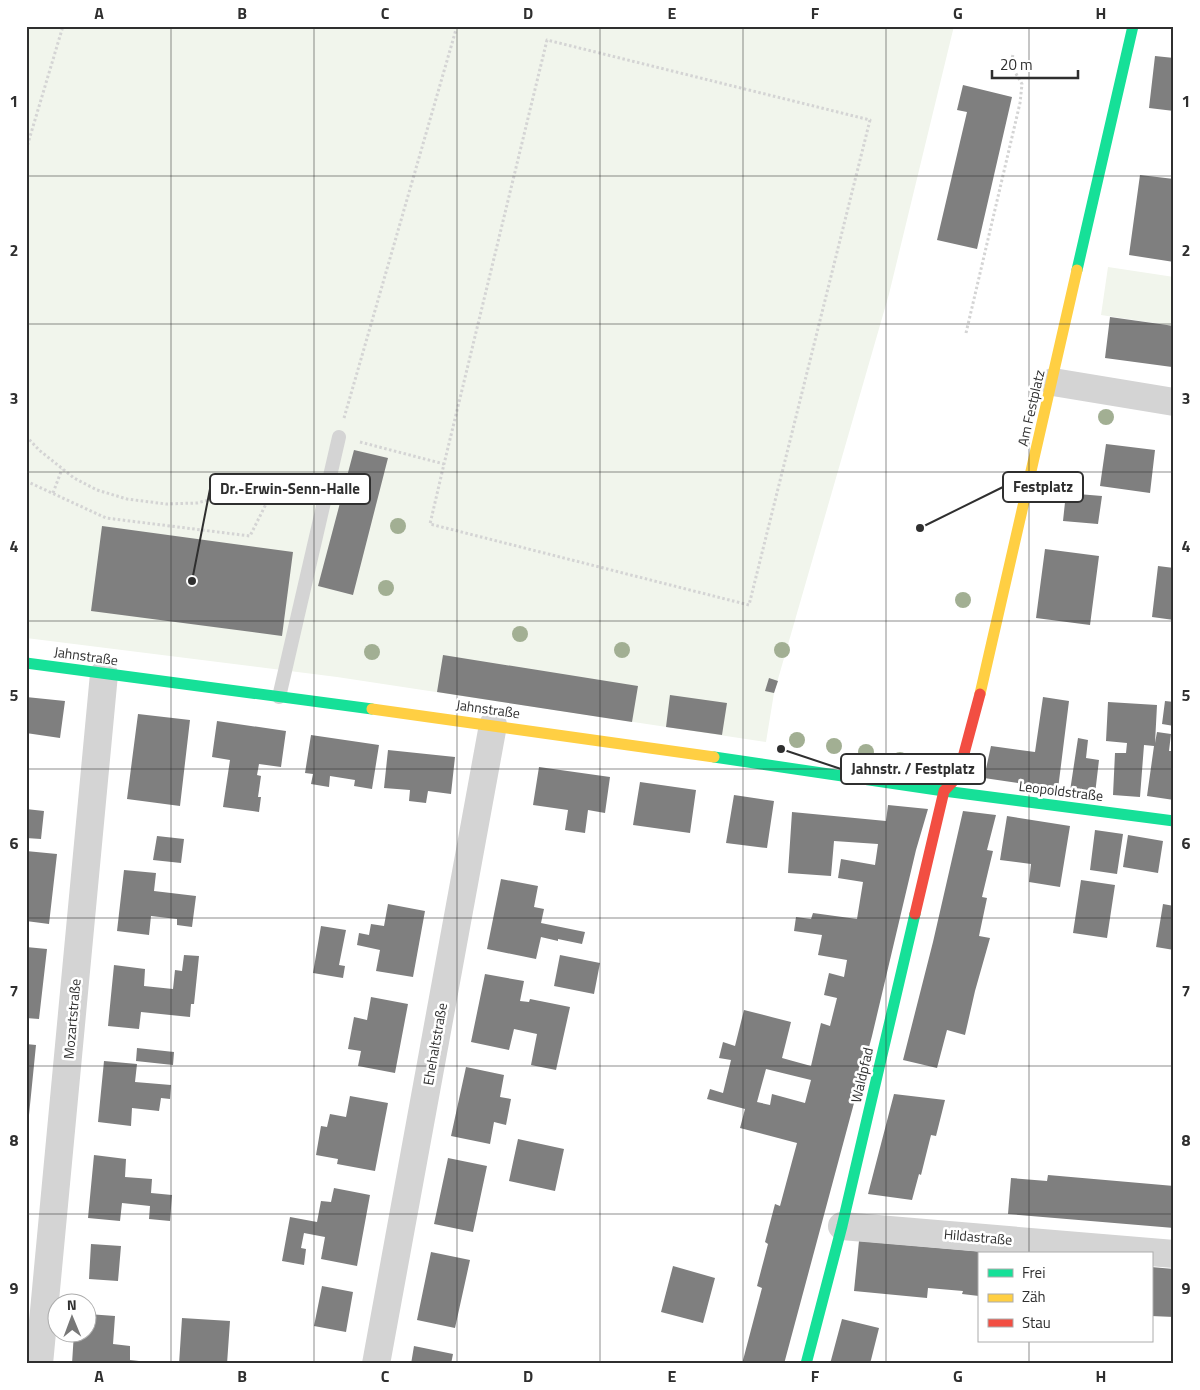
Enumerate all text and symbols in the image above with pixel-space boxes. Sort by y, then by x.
text: A [94,1,104,25]
text: B [237,1,247,25]
text: C [381,1,390,25]
text: D [523,1,533,25]
text: E [668,1,677,25]
text: F [811,1,820,25]
text: G [953,1,963,25]
text: H [1096,1,1106,25]
scale bar [992,48,1079,80]
text: 20 m [1000,53,1033,76]
text: 1 [10,89,18,113]
text: 1 [1182,89,1190,113]
text: 2 [10,238,18,262]
text: 2 [1182,238,1190,262]
street label: Am Festplatz [1012,368,1049,448]
text: 3 [10,386,18,410]
text: 3 [1182,386,1190,410]
callout: Festplatz [1003,472,1083,502]
callout: Dr.-Erwin-Senn-Halle [210,474,370,504]
text: Festplatz [1013,475,1073,498]
text: Dr.-Erwin-Senn-Halle [220,477,360,500]
text: 4 [10,534,19,558]
text: 4 [1182,534,1191,558]
street label: Jahnstraße [53,641,119,670]
text: 5 [10,683,19,707]
text: 5 [1182,683,1191,707]
street label: Jahnstraße [455,694,521,723]
callout: Jahnstr. / Festplatz [841,754,985,784]
text: Jahnstr. / Festplatz [851,757,975,780]
street label: Leopoldstraße [1018,775,1104,806]
text: 6 [10,831,19,855]
text: 6 [1182,831,1191,855]
street label: Mozartstraße [58,978,85,1060]
text: 7 [10,979,18,1003]
text: 7 [1182,979,1190,1003]
street label: Ehehaltstraße [417,1001,452,1087]
street label: Waldpfad [845,1045,878,1105]
text: 8 [10,1128,19,1152]
text: 8 [1182,1128,1191,1152]
street label: Hildastraße [943,1223,1013,1250]
legend [978,1252,1152,1342]
text: Frei [1022,1261,1045,1284]
text: 9 [10,1276,19,1300]
text: 9 [1182,1276,1191,1300]
text: Zäh [1022,1285,1046,1308]
north arrow [48,1292,98,1342]
text: N [67,1294,77,1315]
text: Stau [1022,1311,1051,1334]
text: A [94,1364,104,1388]
text: B [237,1364,247,1388]
text: C [381,1364,390,1388]
text: D [523,1364,533,1388]
text: E [668,1364,677,1388]
text: F [811,1364,820,1388]
text: G [953,1364,963,1388]
text: H [1096,1364,1106,1388]

